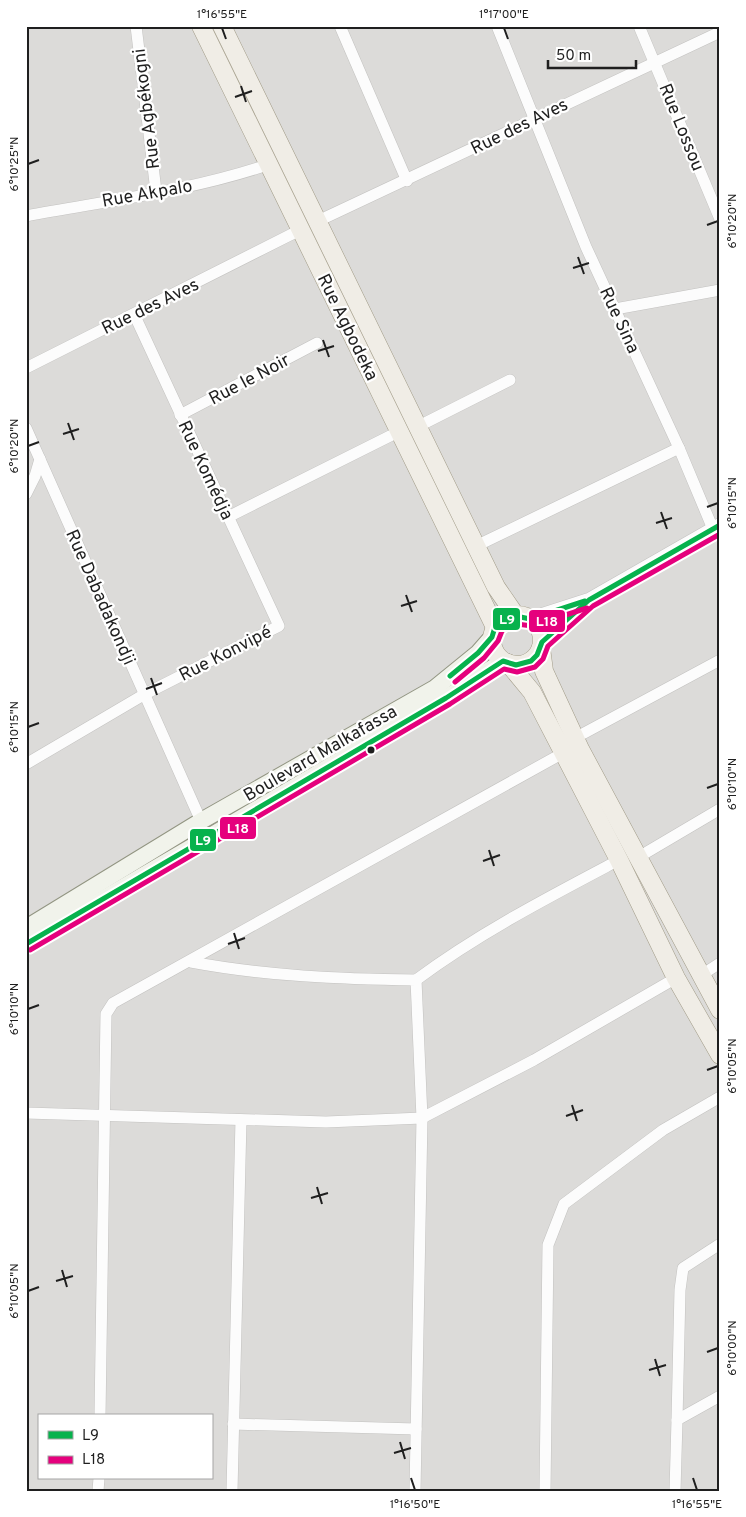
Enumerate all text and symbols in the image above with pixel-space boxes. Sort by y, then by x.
text: 1°16'55"E [197,7,247,23]
text: 1°17'00"E [479,7,529,23]
scale bar [548,38,636,70]
street label: Rue Agbékogni [129,47,166,171]
text: 50 m [556,47,591,66]
street label: Rue Lossou [653,80,709,175]
street label: Rue des Aves [467,94,572,161]
text: 6°10'25"N [7,137,23,191]
street label: Rue Akpalo [100,175,194,214]
text: 6°10'20"N [725,193,741,249]
street label: Rue Agbodeka [311,270,382,385]
street label: Rue des Aves [98,274,203,341]
street label: Rue Sina [593,284,644,358]
street label: Rue le Noir [205,349,294,411]
street label: Rue Komédja [172,417,238,524]
text: 6°10'20"N [7,418,23,474]
text: 6°10'15"N [725,477,741,529]
street label: Rue Dabadakondji [59,526,140,669]
line badge: L9 [492,607,521,631]
line badge: L18 [528,609,566,633]
text: L9 [499,612,515,629]
text: L18 [536,614,558,631]
street label: Rue Konvipé [175,621,276,688]
text: 6°10'15"N [7,701,23,753]
street label: Boulevard Malkafassa [240,701,402,808]
unlabelled marker [366,745,376,755]
text: 6°10'10"N [725,758,741,810]
line badge: L18 [219,816,257,840]
text: L18 [227,821,249,838]
line badge: L9 [189,828,217,852]
text: L9 [195,833,211,850]
text: 6°10'10"N [7,983,23,1035]
text: 6°10'05"N [725,1038,741,1094]
text: 6°10'05"N [7,1263,23,1319]
text: 6°10'00"N [725,1320,741,1376]
legend [38,1414,212,1480]
text: L9 [82,1427,99,1446]
text: L18 [82,1451,105,1470]
text: 1°16'50"E [390,1497,440,1513]
text: 1°16'55"E [672,1497,722,1513]

